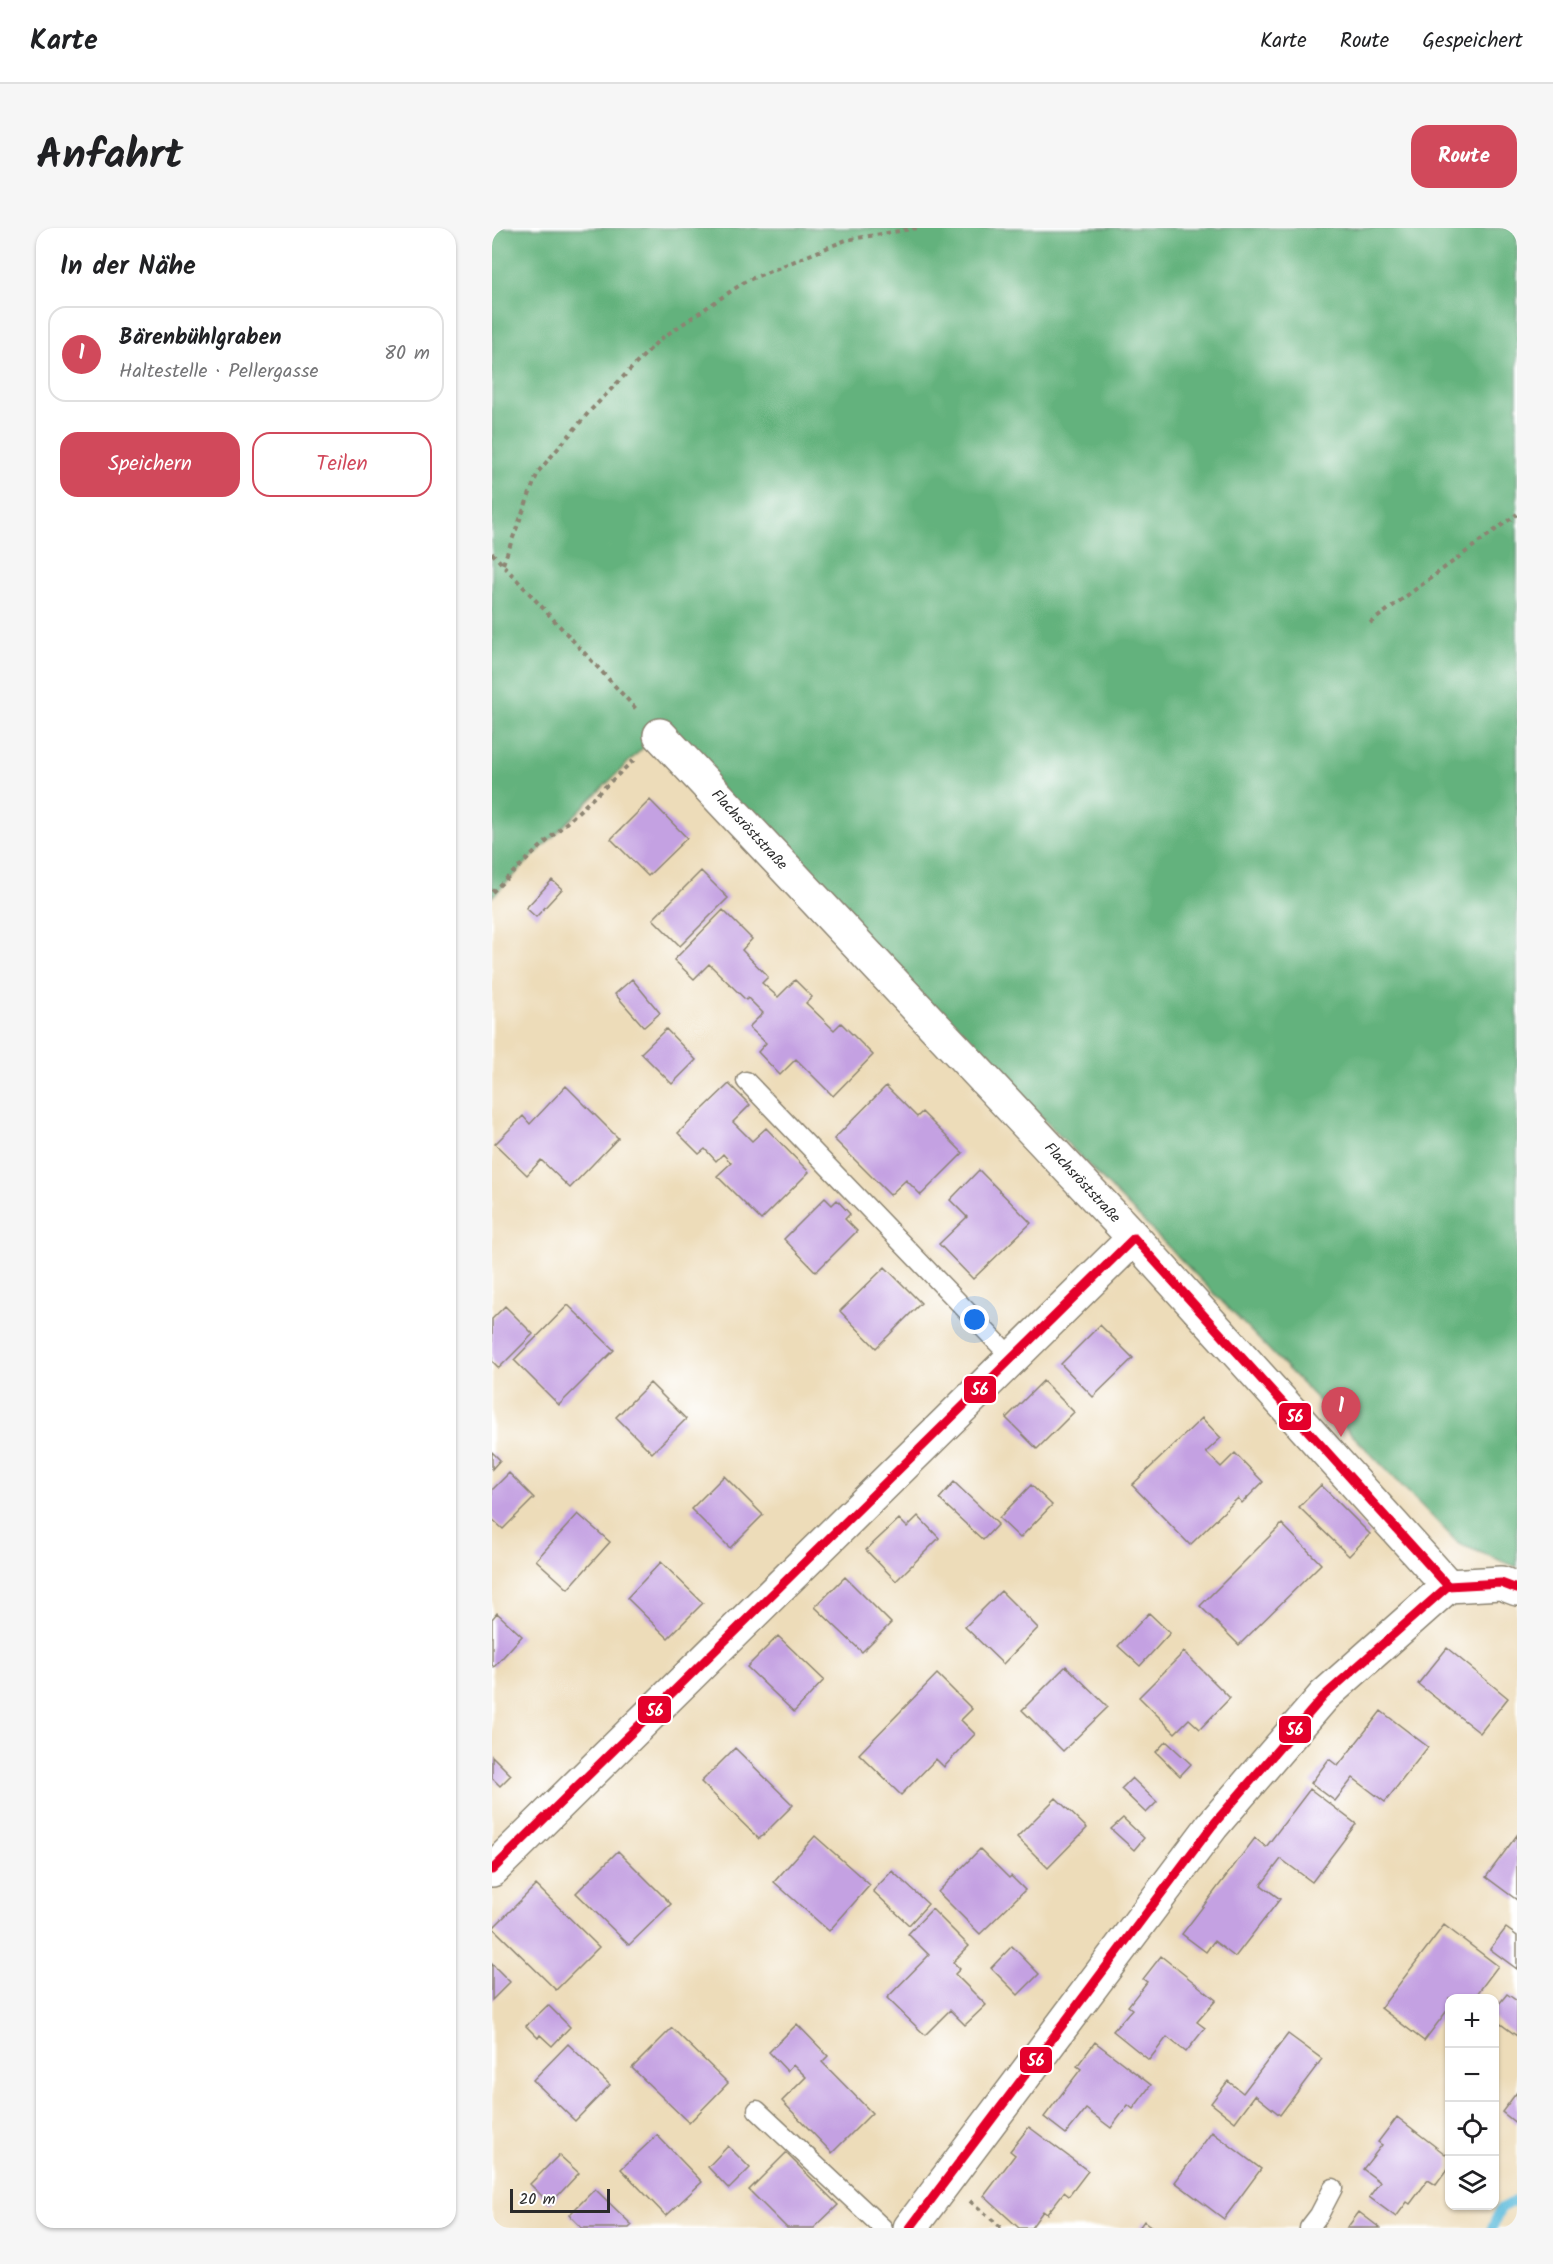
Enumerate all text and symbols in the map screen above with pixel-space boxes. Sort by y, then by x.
text: Karte [30,19,98,64]
text: Karte [1260,25,1307,58]
text: Route [1340,25,1389,58]
text: Gespeichert [1422,25,1523,58]
text: Anfahrt [36,123,183,190]
button: Route [1411,125,1517,188]
text: In der Nähe [60,246,196,288]
text: Bärenbühlgraben [119,321,281,356]
text: 1 [78,338,85,370]
text: 80 m [384,338,430,370]
text: Haltestelle · Pellergasse [119,356,318,388]
button: Speichern [60,432,240,497]
button: Teilen [252,432,432,497]
street label: Flachsröststraße [705,784,793,876]
street label: Flachsröststraße [1038,1137,1126,1229]
your location [960,1305,989,1334]
line badge: 56 [963,1375,997,1404]
text: 56 [971,1378,989,1403]
pin: 1 [1322,1388,1360,1437]
line badge: 56 [1278,1402,1312,1431]
text: 56 [1286,1405,1304,1430]
line badge: 56 [637,1695,672,1724]
text: 56 [646,1699,664,1724]
line badge: 56 [1278,1715,1312,1744]
text: 56 [1286,1718,1304,1743]
map controls [1445,1994,1499,2210]
button: + [1445,1994,1499,2048]
line badge: 56 [1019,2046,1053,2074]
button: − [1445,2048,1499,2102]
text: 56 [1027,2049,1045,2074]
button: locate [1445,2102,1499,2156]
button: layers [1445,2156,1499,2210]
scale bar [510,2186,610,2214]
text: 20 m [519,2187,555,2212]

